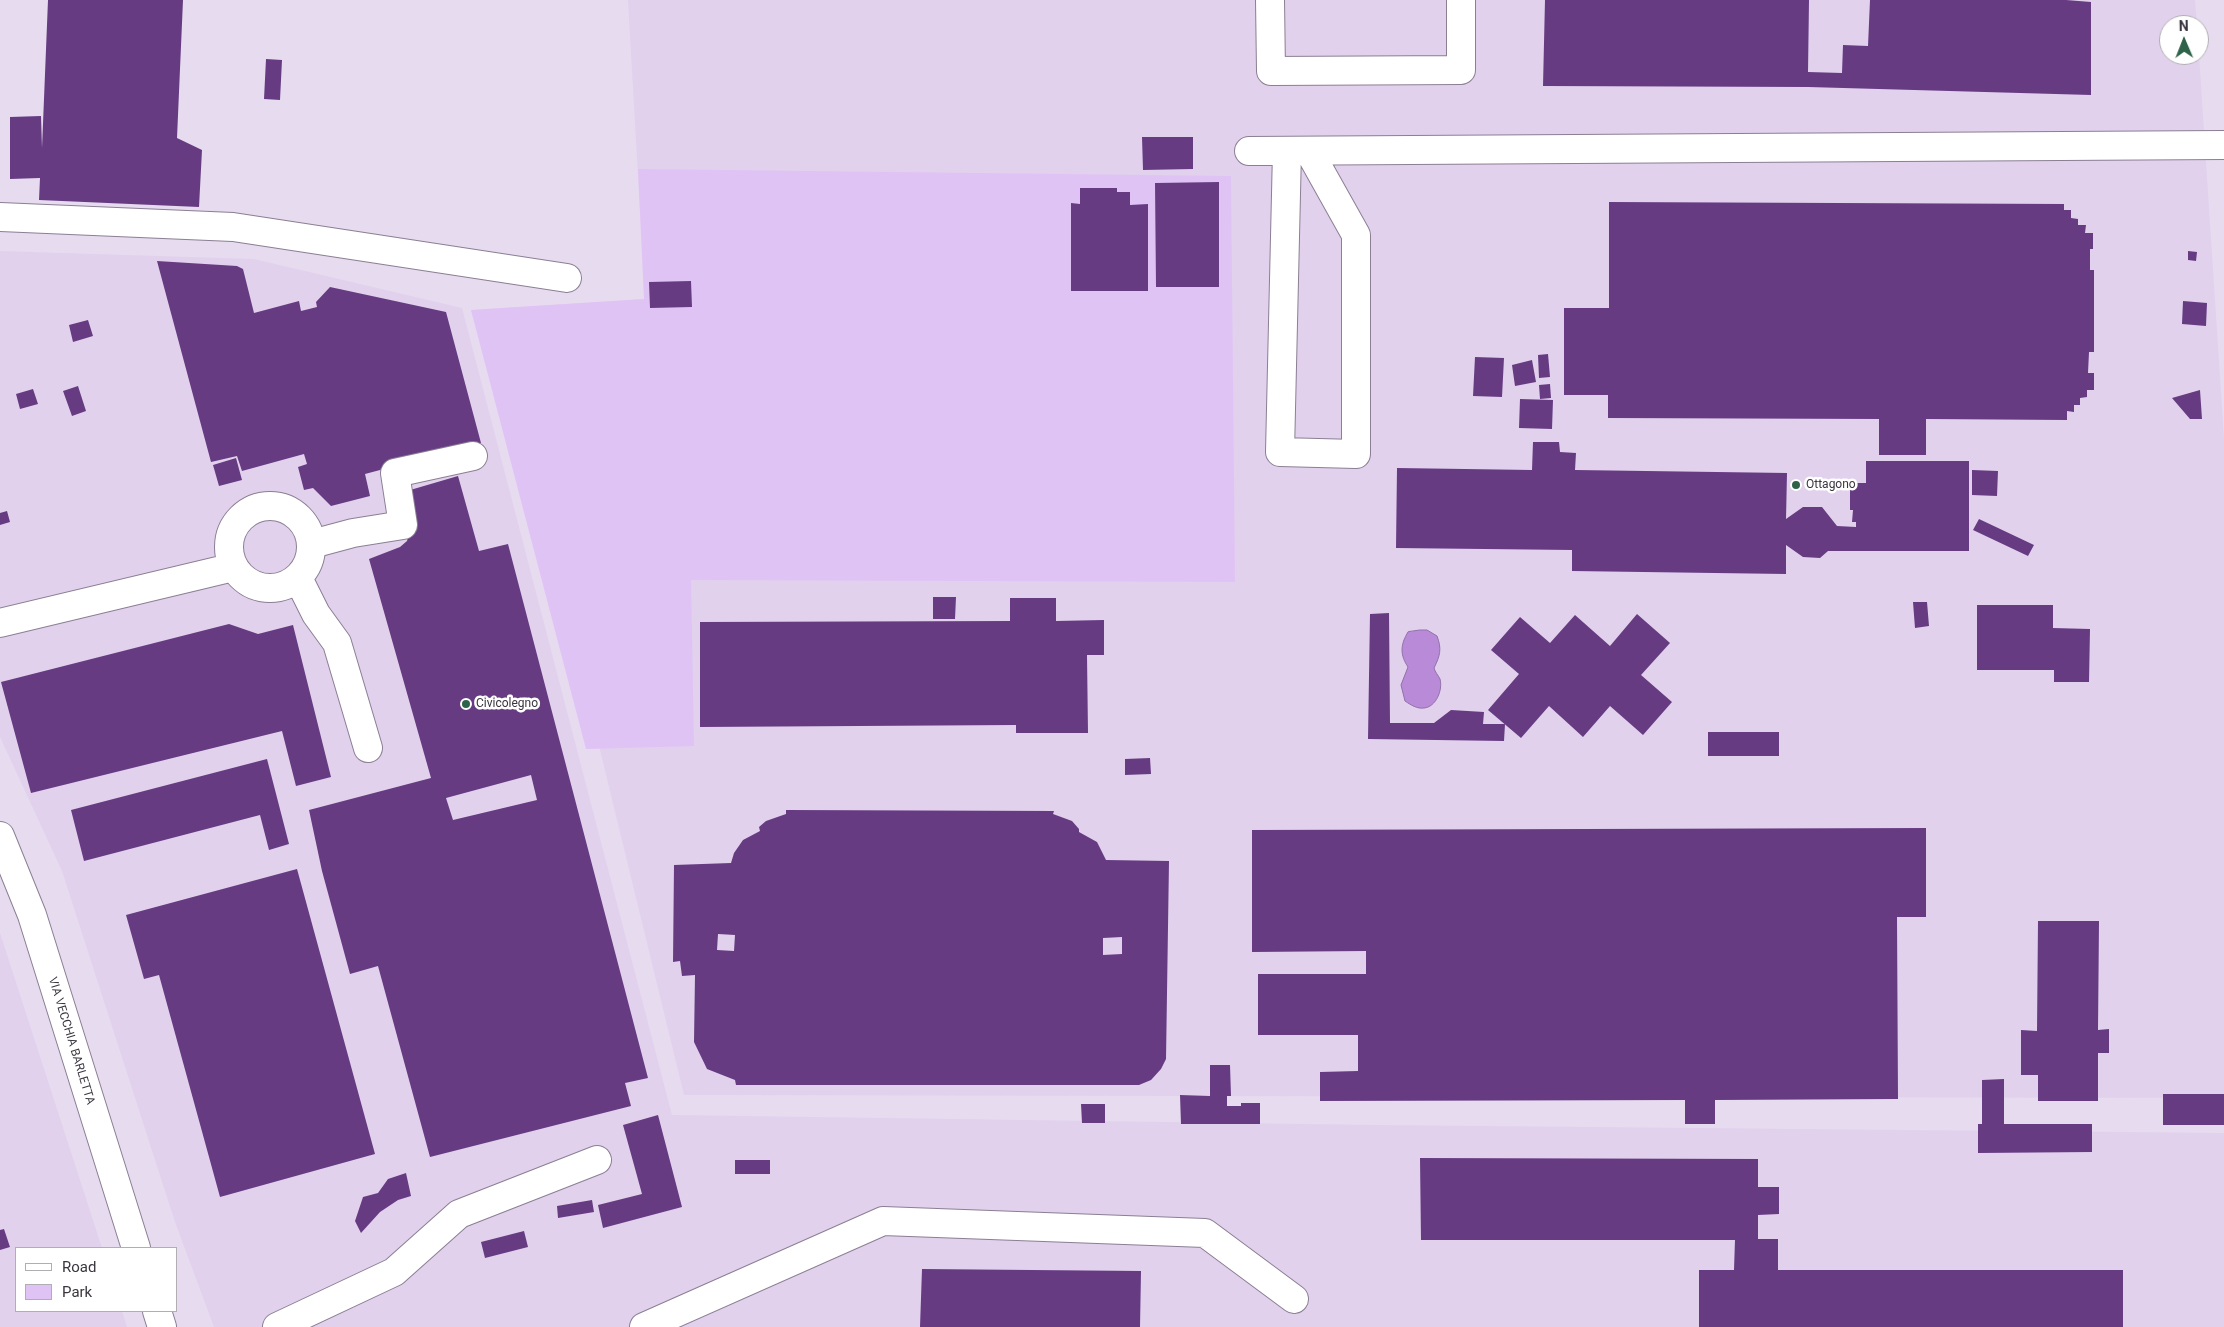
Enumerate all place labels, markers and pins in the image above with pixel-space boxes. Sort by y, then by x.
place label: Ottagono [1806,478,1856,492]
marker: Ottagono [1790,479,1802,491]
place label: Civicolegno [476,697,538,711]
marker: Civicolegno [460,698,472,710]

